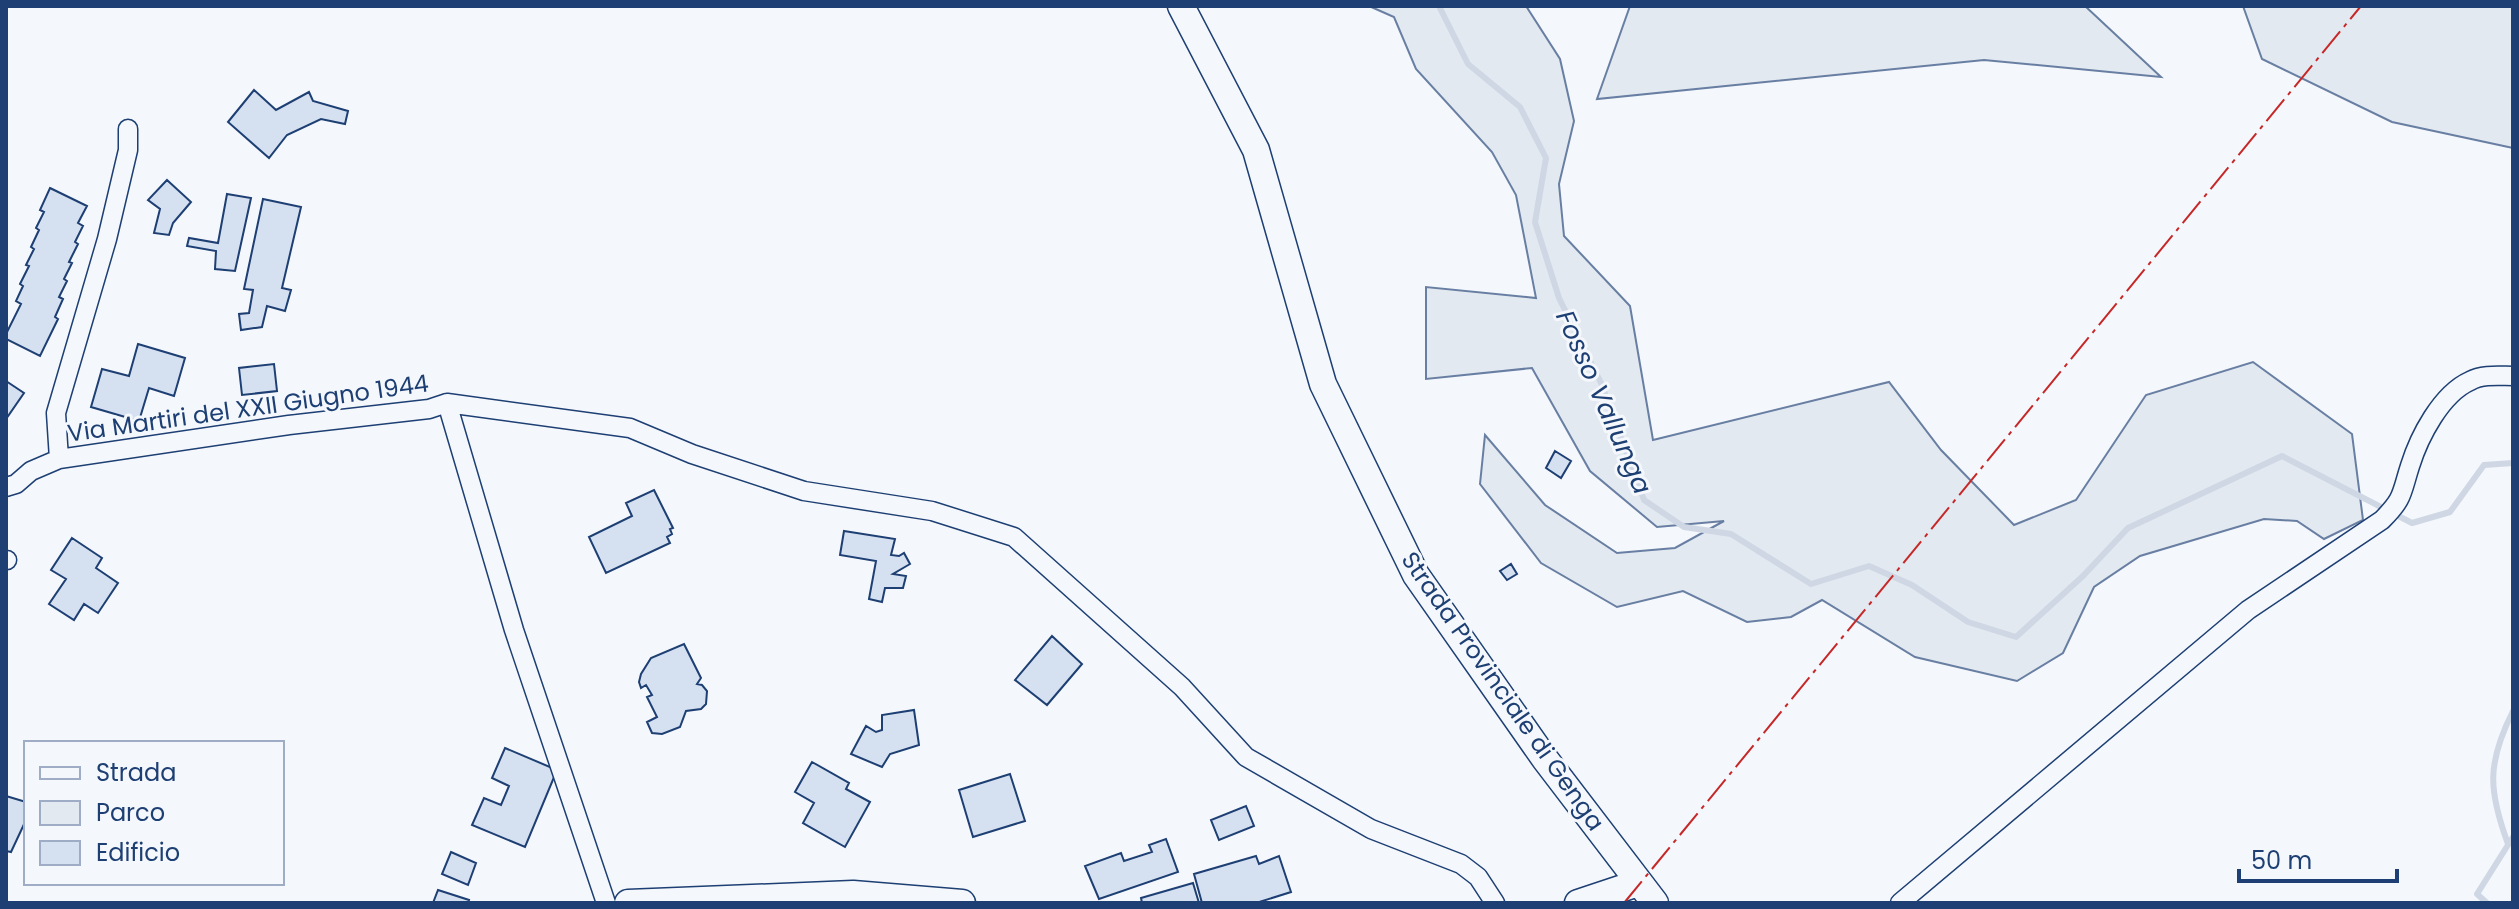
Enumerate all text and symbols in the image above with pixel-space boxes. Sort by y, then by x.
water label: Fosso Vallunga [1547,304,1661,500]
street label: Via Martiri del XXII Giugno 1944 [65,366,431,450]
street label: Strada Provinciale di Genga [1394,545,1612,837]
legend [24,741,284,885]
text: Strada [96,756,176,789]
text: Parco [96,796,165,829]
scale bar [2239,833,2397,883]
text: Edificio [96,836,180,869]
text: 50 m [2251,844,2312,877]

